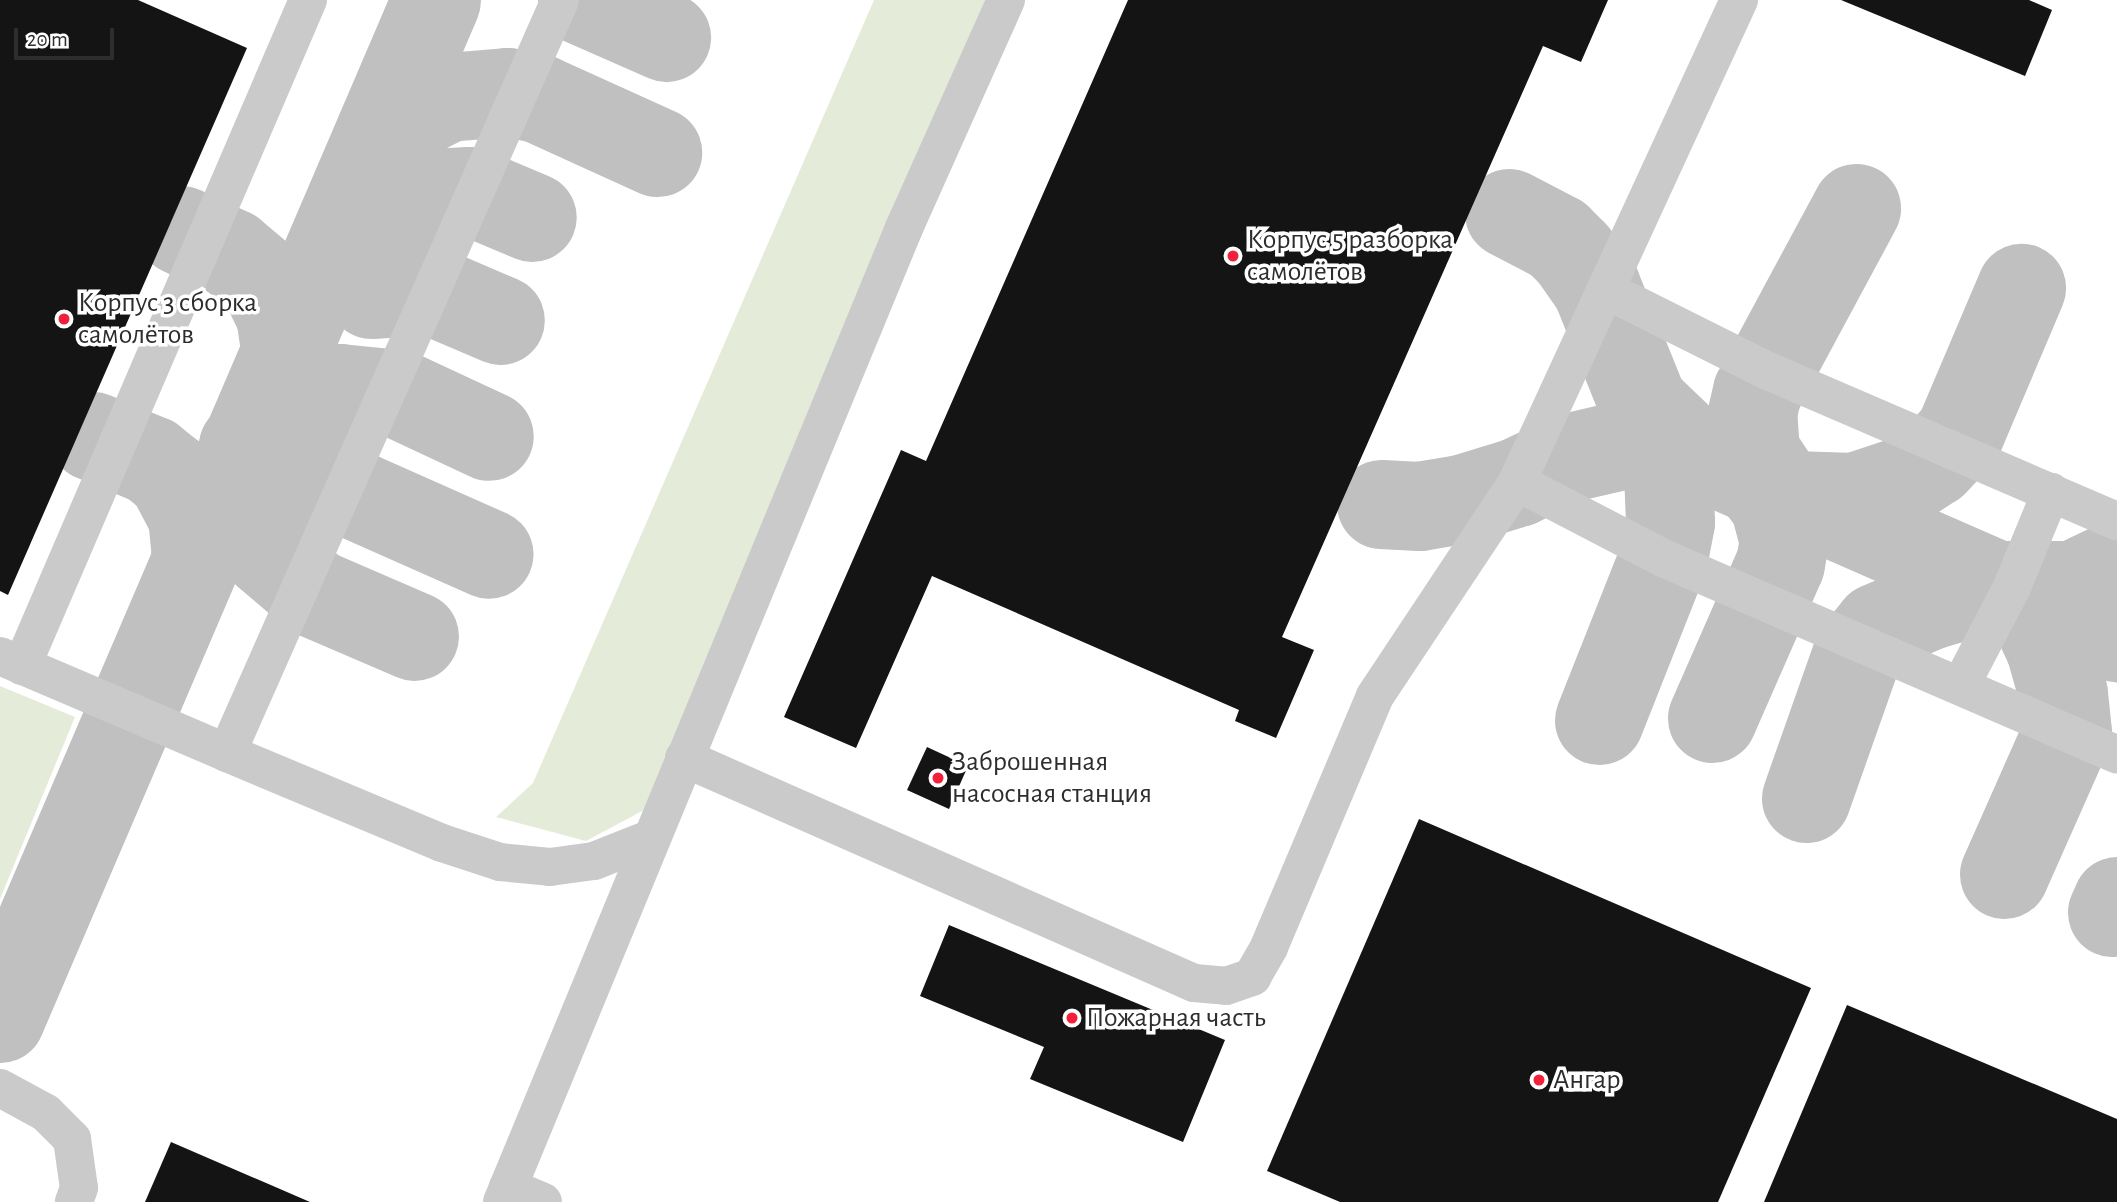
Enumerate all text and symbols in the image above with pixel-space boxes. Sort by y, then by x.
scale bar [18,14,117,58]
text: 20 m [27,29,68,50]
place label: Корпус 5 разборка самолётов [1247,223,1453,289]
marker: Корпус 5 разборка самолётов [1225,248,1241,264]
place label: Корпус 3 сборка самолётов [78,286,257,352]
marker: Корпус 3 сборка самолётов [56,311,72,327]
place label: Заброшенная насосная станция [952,745,1152,811]
marker: Заброшенная насосная станция [930,770,946,786]
place label: Пожарная часть [1086,1001,1266,1035]
marker: Пожарная часть [1064,1010,1080,1026]
place label: Ангар [1553,1063,1621,1097]
marker: Ангар [1531,1072,1547,1088]

